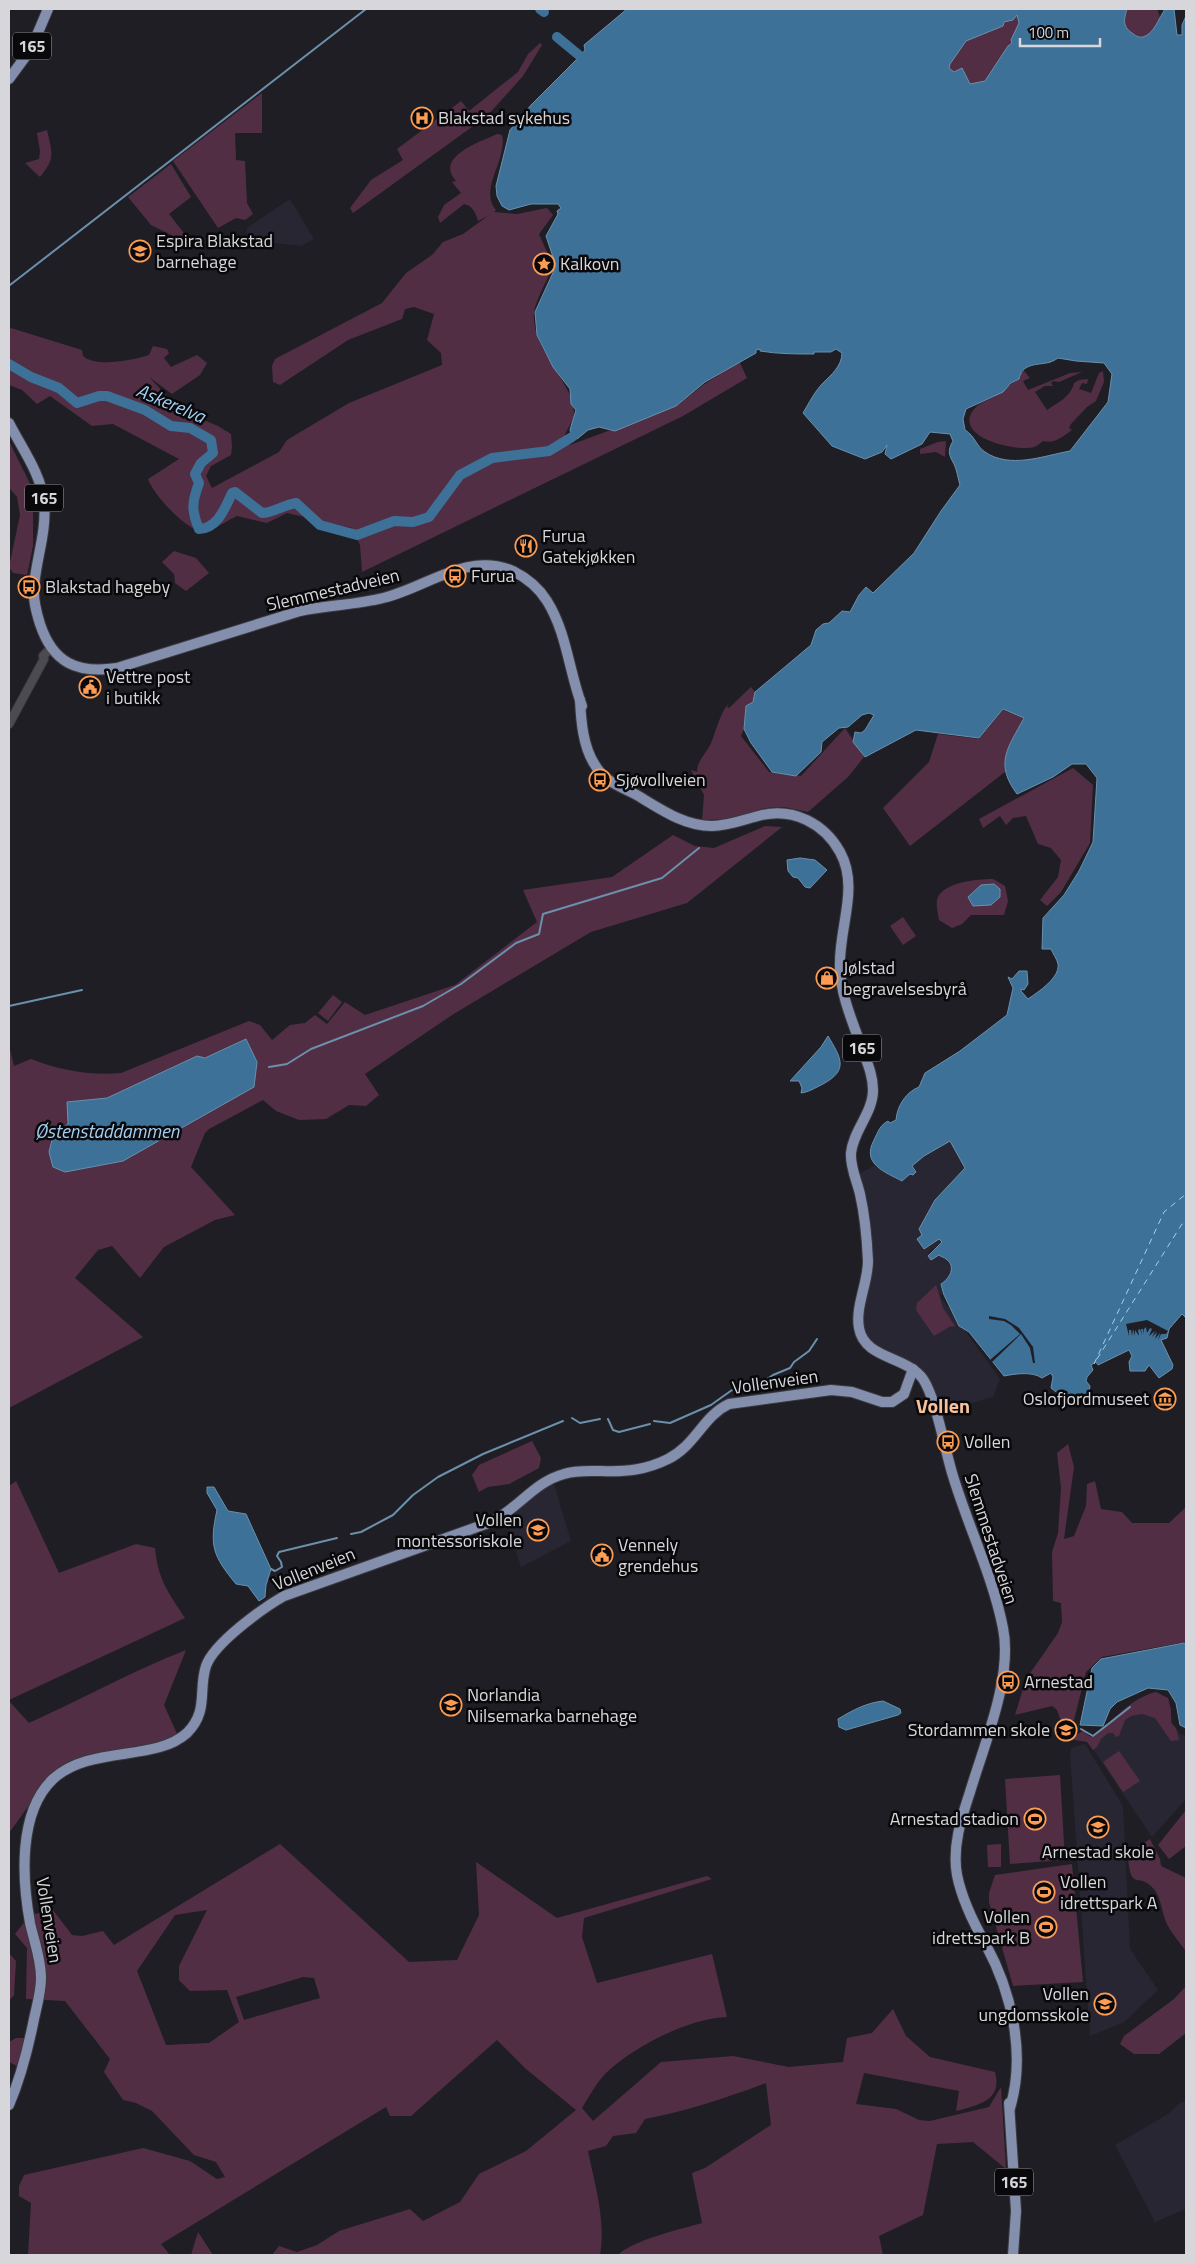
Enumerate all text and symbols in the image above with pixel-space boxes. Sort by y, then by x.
scale bar [1020,15,1100,47]
text: 100 m [1028,21,1069,44]
road number: 165 [13,32,51,59]
place label: Blakstad sykehus [438,104,570,131]
hospital icon: Blakstad sykehus [410,106,434,130]
place label: Espira Blakstad barnehage [156,227,273,275]
school or university icon: Espira Blakstad barnehage [128,239,152,263]
place label: Kalkovn [560,250,619,277]
place icon: Kalkovn [532,252,556,276]
water label: Askerelva [132,375,211,431]
road number: 165 [25,484,63,512]
place label: Furua Gatekjøkken [542,522,635,570]
restaurant icon: Furua Gatekjøkken [514,534,538,558]
street label: Slemmestadveien [264,561,402,618]
place label: Furua [471,562,515,589]
bus stop icon: Furua [443,564,467,588]
place label: Blakstad hageby [45,573,170,600]
bus stop icon: Blakstad hageby [17,575,41,599]
place label: Vettre post i butikk [106,663,191,711]
public building icon: Vettre post i butikk [78,675,102,699]
place label: Sjøvollveien [616,766,706,793]
bus stop icon: Sjøvollveien [588,768,612,792]
place label: Jølstad begravelsesbyrå [843,954,967,1002]
shop icon: Jølstad begravelsesbyrå [815,966,839,990]
road number: 165 [843,1034,881,1062]
water label: Østenstaddammen [35,1116,180,1145]
street label: Vollenveien [730,1362,820,1401]
place label: Oslofjordmuseet [1023,1385,1150,1412]
museum icon: Oslofjordmuseet [1153,1387,1177,1411]
district label: Vollen [916,1390,970,1421]
place label: Vollen [964,1428,1010,1455]
bus stop icon: Vollen [936,1430,960,1454]
street label: Slemmestadveien [958,1470,1025,1608]
place label: Vollen montessoriskole [397,1506,522,1554]
school or university icon: Vollen montessoriskole [526,1518,550,1542]
place label: Vennely grendehus [618,1531,698,1579]
street label: Vollenveien [269,1540,359,1597]
public building icon: Vennely grendehus [590,1543,614,1567]
place label: Arnestad [1024,1668,1093,1695]
bus stop icon: Arnestad [996,1670,1020,1694]
place label: Norlandia Nilsemarka barnehage [467,1681,637,1729]
school or university icon: Norlandia Nilsemarka barnehage [439,1693,463,1717]
place label: Stordammen skole [908,1716,1050,1743]
school or university icon: Stordammen skole [1054,1718,1078,1742]
place label: Arnestad stadion [890,1805,1019,1832]
sports icon: Arnestad stadion [1023,1807,1047,1831]
school or university icon: Arnestad skole [1086,1815,1110,1839]
place label: Arnestad skole [1042,1838,1154,1865]
place label: Vollen idrettspark A [1060,1868,1158,1916]
street label: Vollenveien [29,1875,70,1965]
sports icon: Vollen idrettspark A [1032,1880,1056,1904]
place label: Vollen idrettspark B [932,1903,1030,1951]
sports icon: Vollen idrettspark B [1034,1915,1058,1939]
place label: Vollen ungdomsskole [979,1980,1089,2028]
school or university icon: Vollen ungdomsskole [1093,1992,1117,2016]
road number: 165 [995,2168,1033,2196]

